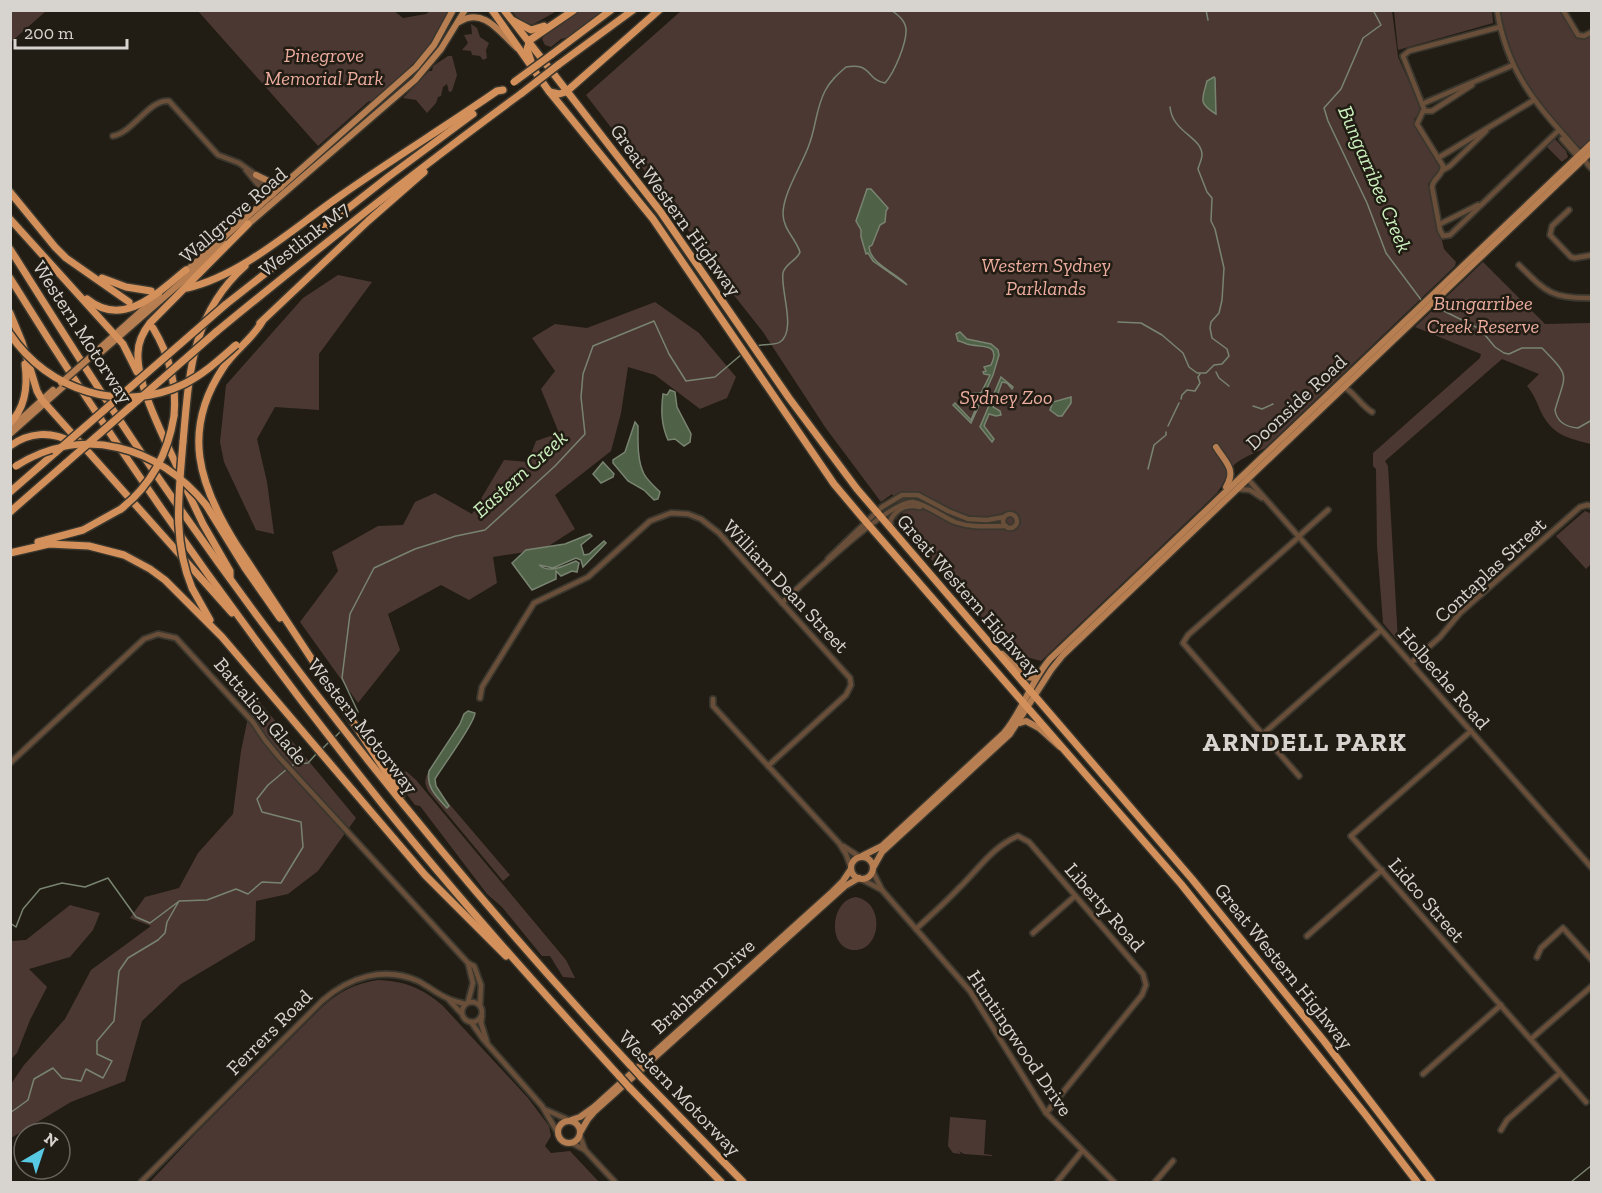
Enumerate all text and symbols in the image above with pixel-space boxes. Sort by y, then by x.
scale bar [15,12,128,50]
text: 200 m [24,22,74,44]
park label: Pinegrove Memorial Park [265,43,383,90]
water label: Bungarribee Creek [1333,102,1418,256]
street label: Great Western Highway [605,119,747,301]
street label: Wallgrove Road [174,162,292,268]
street label: Westlink M7 [254,196,354,282]
park label: Western Sydney Parklands [981,253,1111,300]
street label: Western Motorway [28,256,139,409]
park label: Bungarribee Creek Reserve [1427,291,1539,338]
street label: Doonside Road [1241,349,1351,455]
park label: Sydney Zoo [959,385,1053,409]
water label: Eastern Creek [467,425,572,523]
street label: Great Western Highway [892,509,1046,682]
street label: Contaplas Street [1429,512,1551,628]
street label: William Dean Street [718,514,854,658]
street label: Holbeche Road [1393,622,1495,734]
street label: Battalion Glade [209,652,313,770]
street label: Western Motorway [303,653,424,799]
district label: ARNDELL PARK [1203,726,1407,758]
street label: Lidco Street [1384,853,1471,948]
street label: Liberty Road [1060,858,1150,956]
street label: Great Western Highway [1210,878,1359,1055]
street label: Brabham Drive [646,933,760,1039]
street label: Huntingwood Drive [962,965,1078,1121]
street label: Ferrers Road [221,984,317,1080]
street label: Western Motorway [614,1025,747,1161]
north arrow [12,1121,72,1181]
text: N [40,1129,62,1151]

